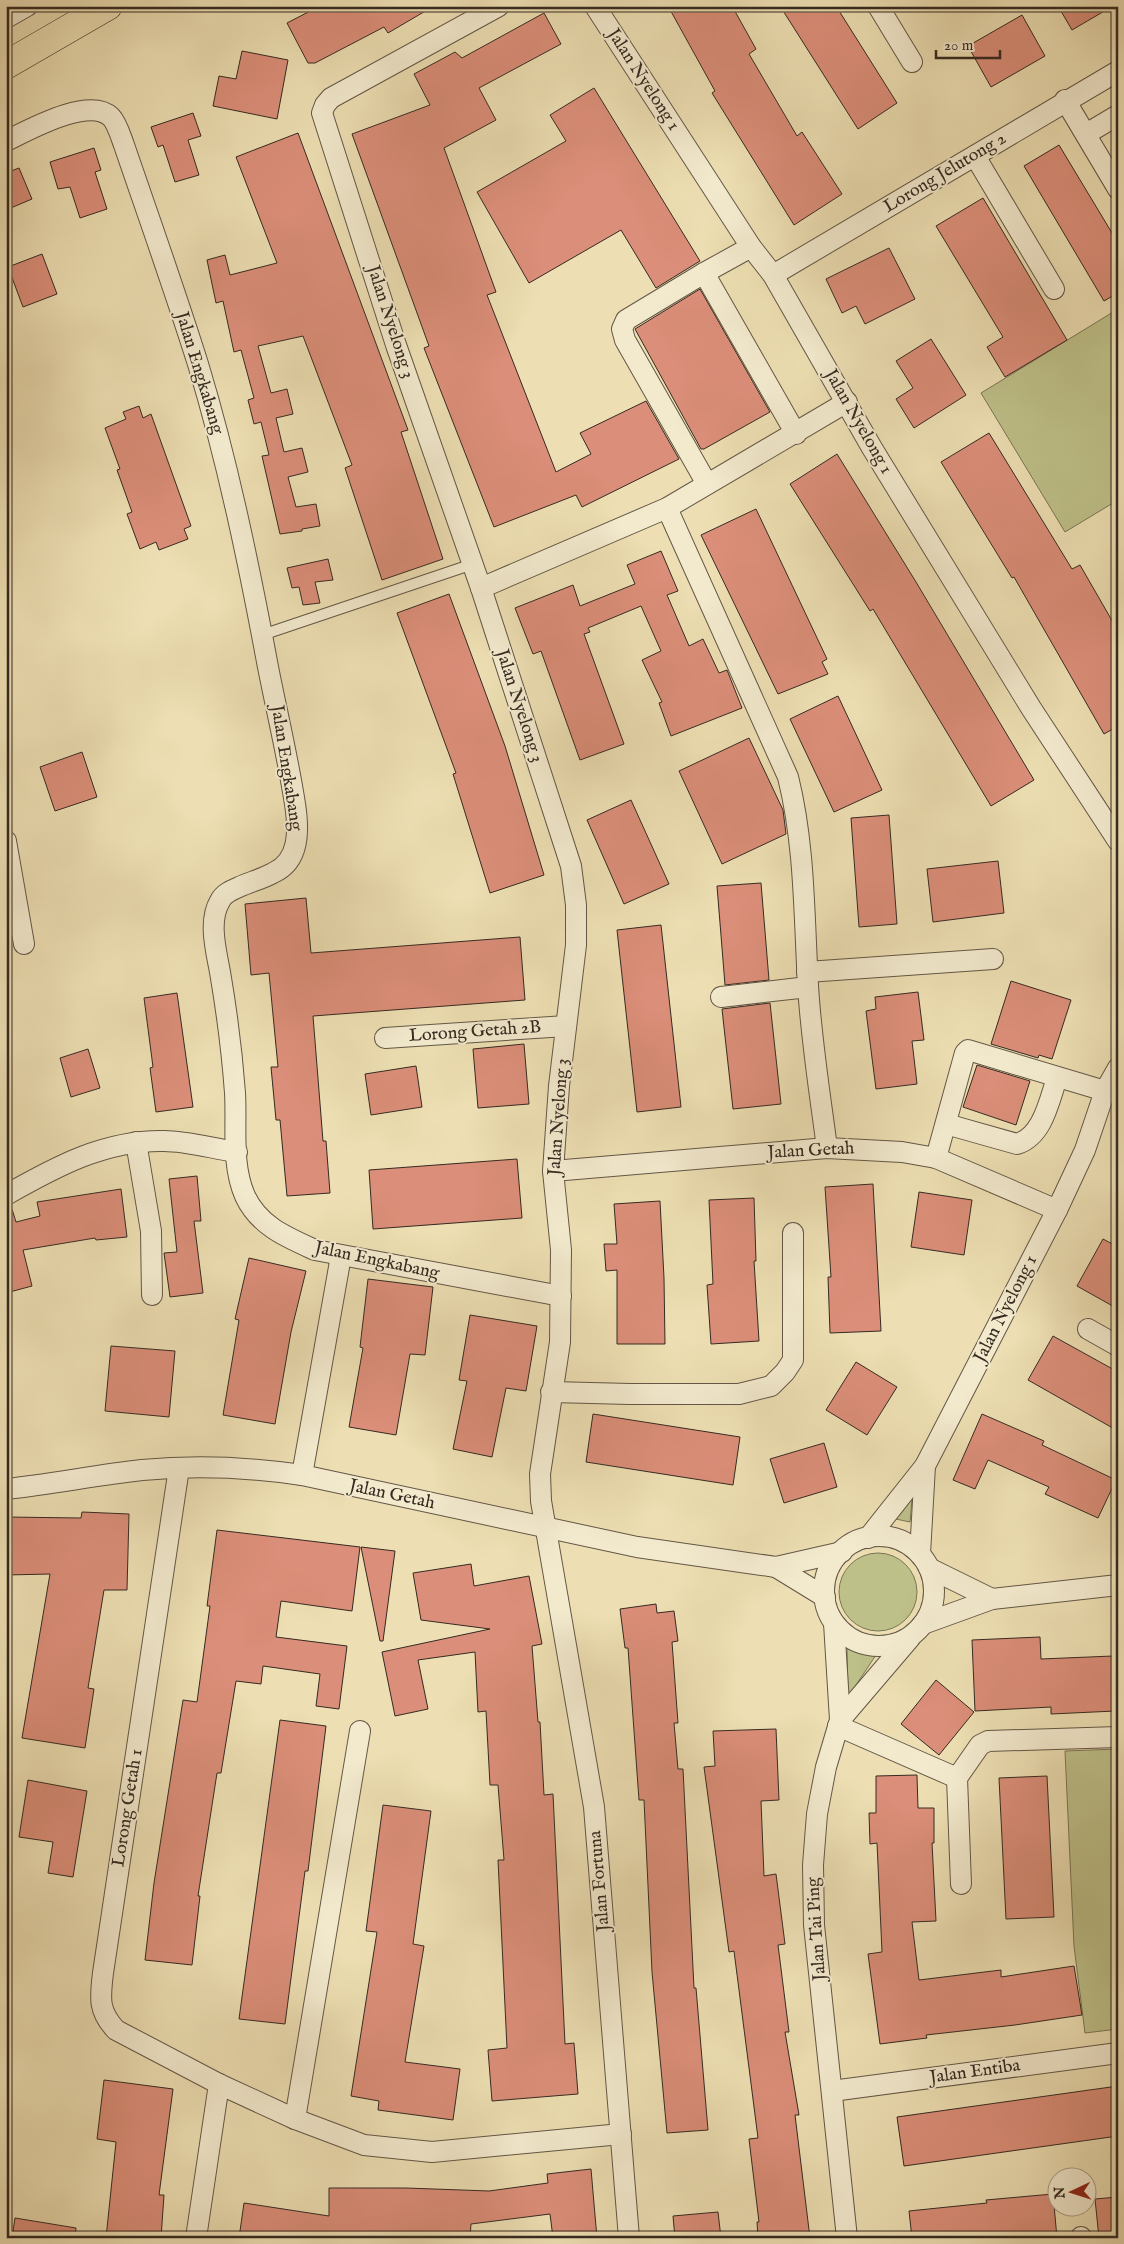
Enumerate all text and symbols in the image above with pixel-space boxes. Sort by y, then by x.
street label: Jalan Nyelong 1 [600,23,685,136]
scale bar [936,28,1000,60]
text: 20 m [944,36,974,55]
street label: Lorong Jelutong 2 [880,127,1010,219]
street label: Jalan Nyelong 3 [360,261,419,381]
street label: Jalan Engkabang [169,307,229,437]
street label: Jalan Nyelong 1 [818,364,897,479]
street label: Jalan Nyelong 3 [489,645,548,765]
street label: Jalan Engkabang [264,702,307,833]
street label: Lorong Getah 2B [408,1016,542,1048]
street label: Jalan Nyelong 3 [543,1058,575,1178]
street label: Jalan Getah [765,1137,855,1165]
street label: Jalan Engkabang [311,1236,442,1285]
street label: Jalan Nyelong 1 [968,1251,1043,1368]
street label: Jalan Getah [345,1474,437,1515]
street label: Lorong Getah 1 [107,1747,149,1869]
street label: Jalan Fortuna [584,1829,616,1934]
street label: Jalan Tai Ping [802,1876,832,1984]
street label: Jalan Entiba [926,2054,1022,2090]
north arrow [1046,2166,1096,2216]
text: N [1051,2186,1069,2201]

